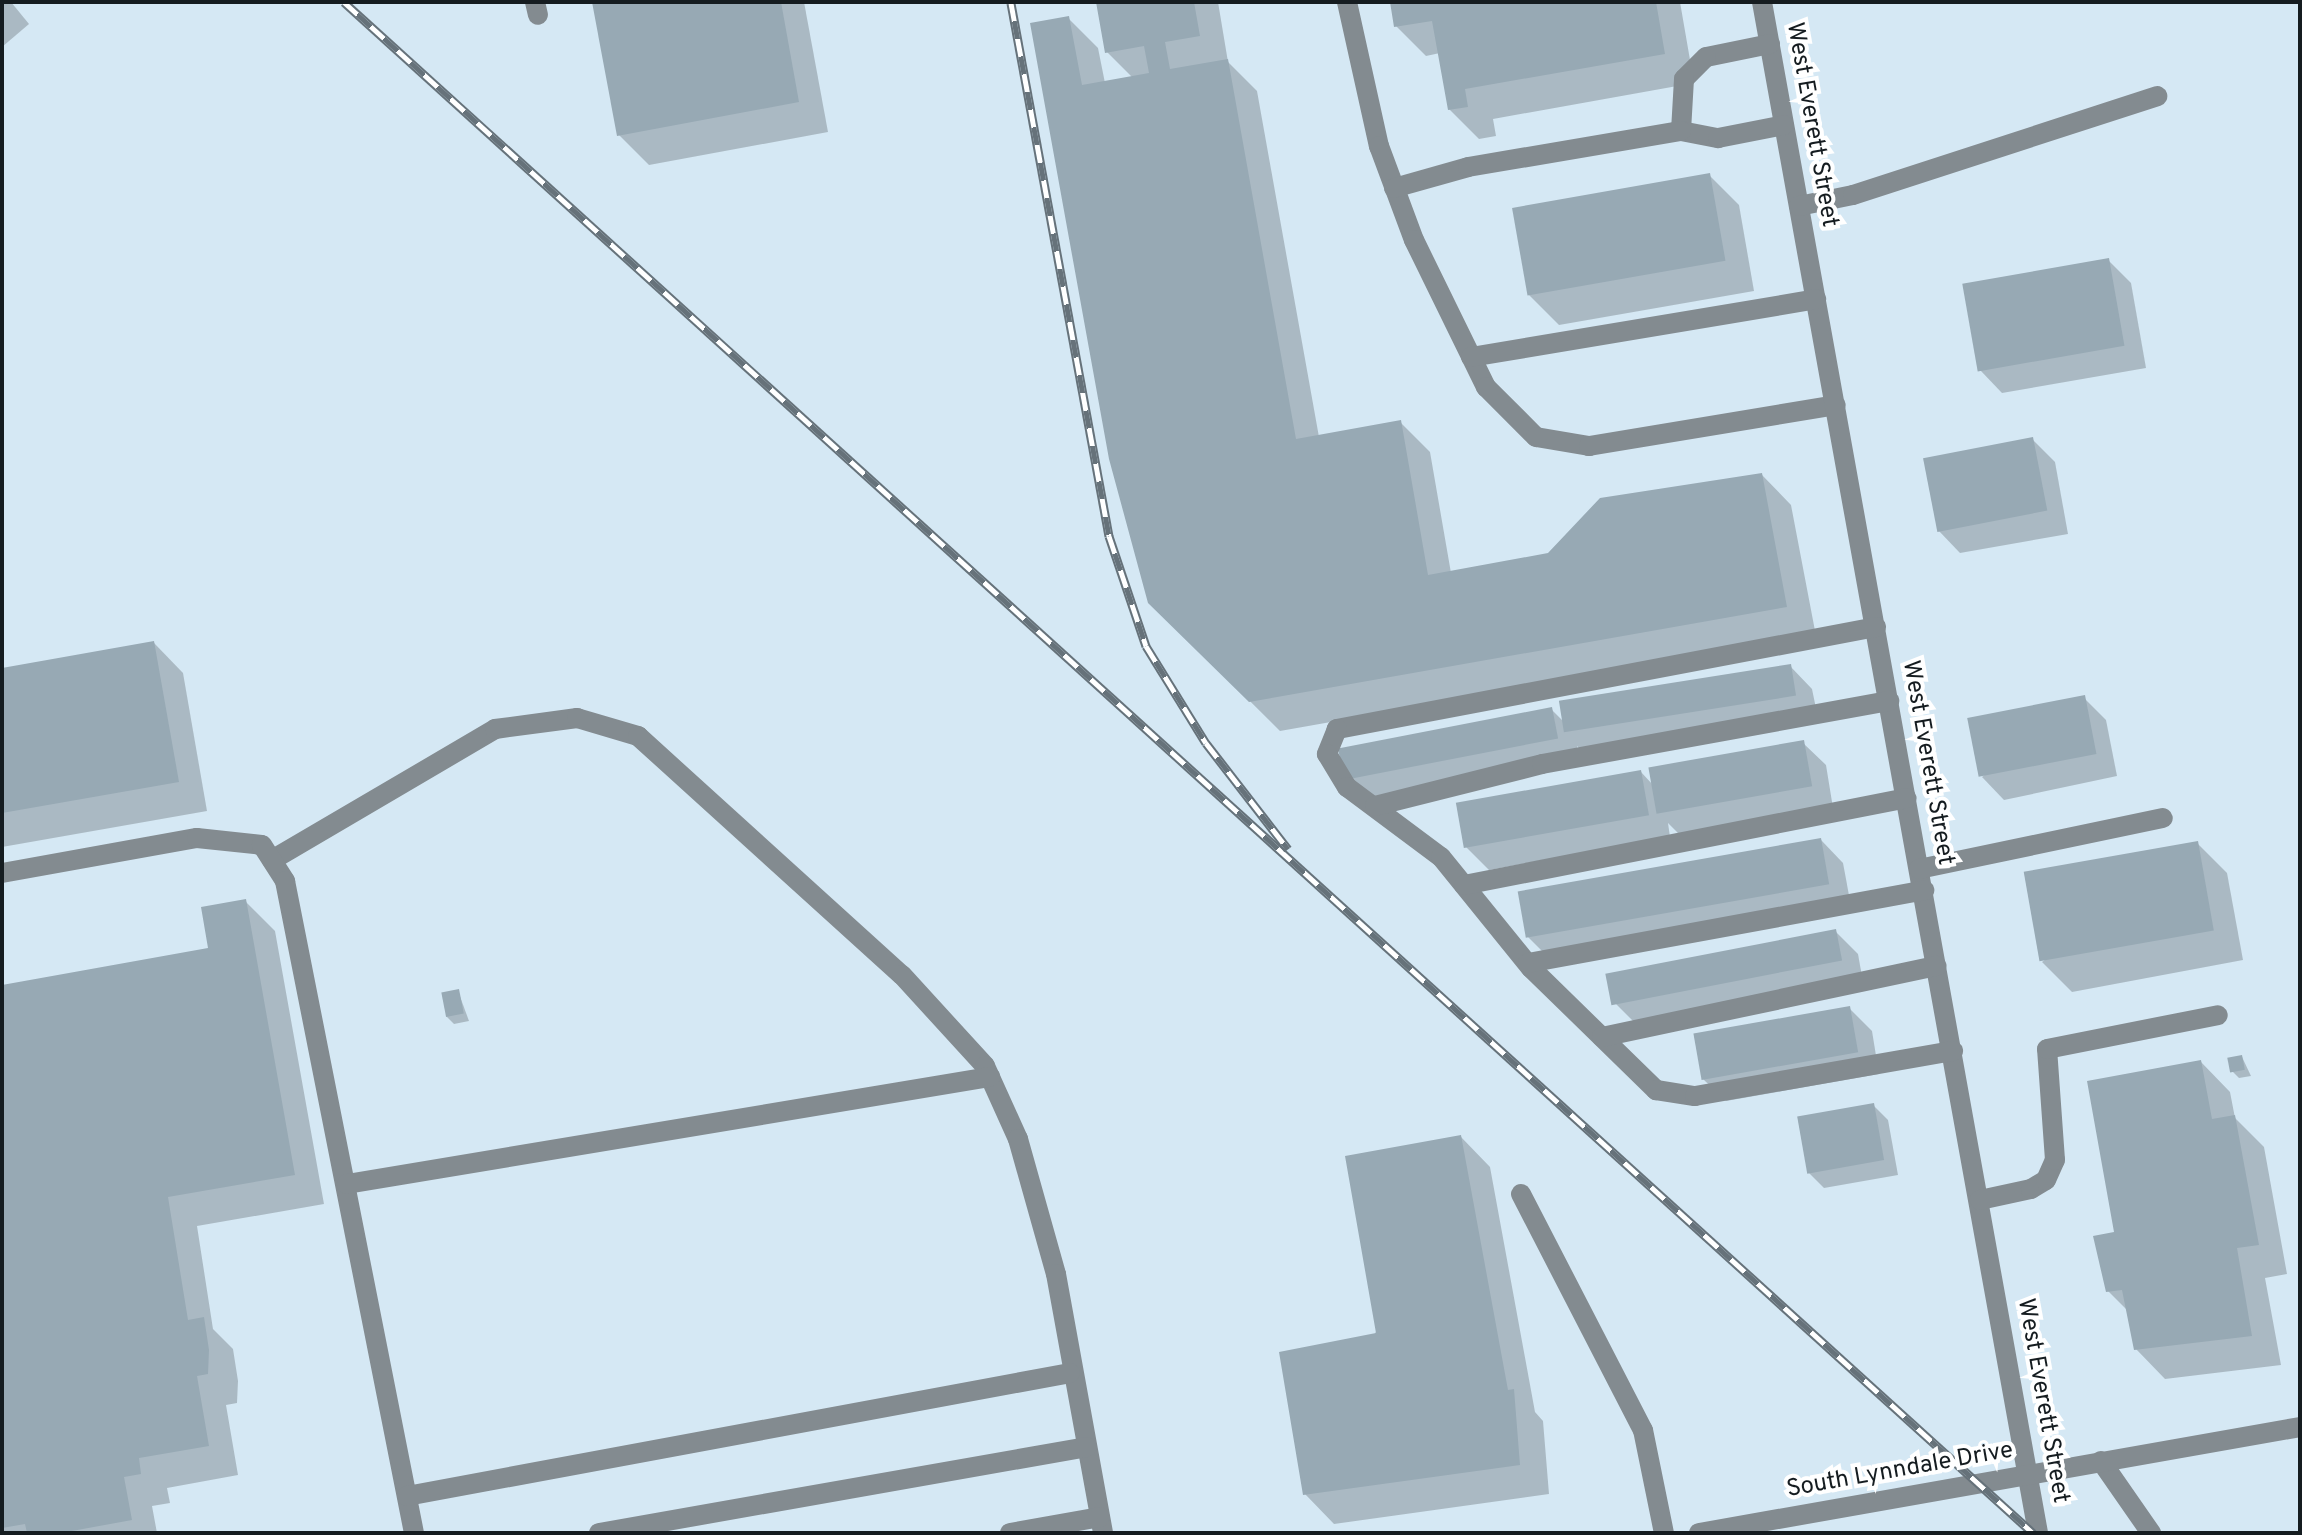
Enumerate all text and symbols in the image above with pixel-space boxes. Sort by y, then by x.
street label: West Everett Street [1779,20,1843,230]
street label: West Everett Street [1895,658,1959,868]
street label: West Everett Street [2010,1296,2074,1506]
street label: South Lynndale Drive [1784,1437,2016,1505]

